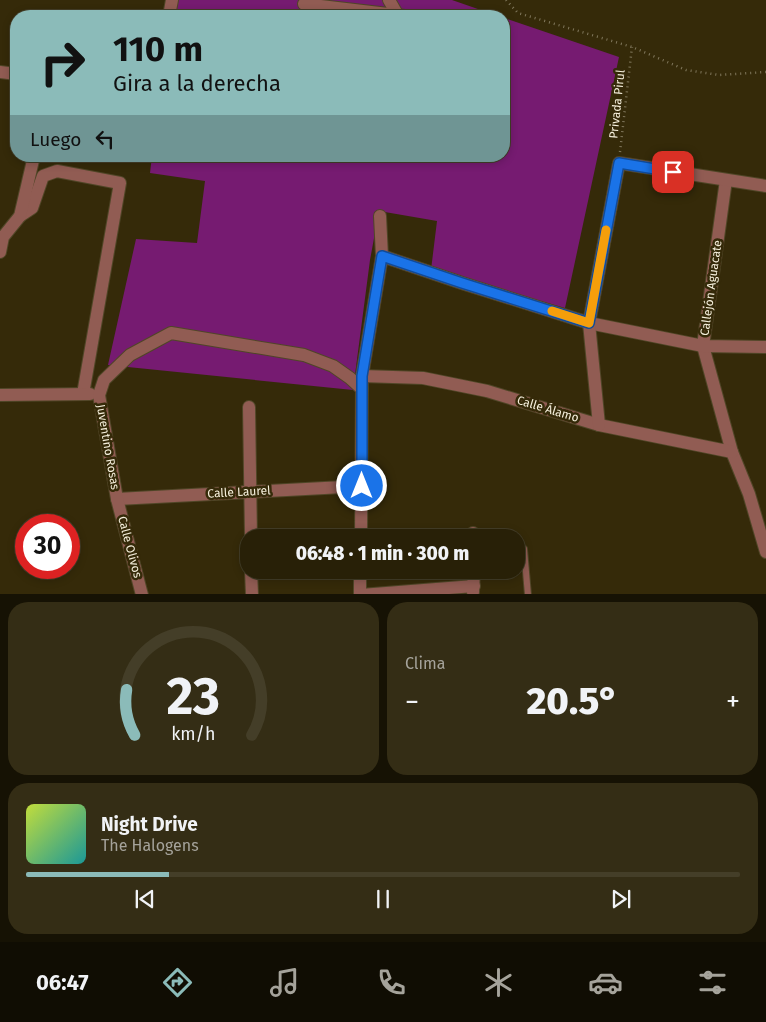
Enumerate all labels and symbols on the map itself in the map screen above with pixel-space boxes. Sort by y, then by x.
street label: Privada Pirul [606,68,628,139]
pin [652,151,694,193]
street label: Callejón Aguacate [697,239,725,337]
street label: Calle Álamo [515,392,581,425]
street label: Juventino Rosas [94,403,122,491]
position arrow [335,459,387,511]
street label: Calle Laurel [207,483,271,501]
speed limit sign: 30 [15,514,80,579]
street label: Calle Olivos [115,515,145,580]

